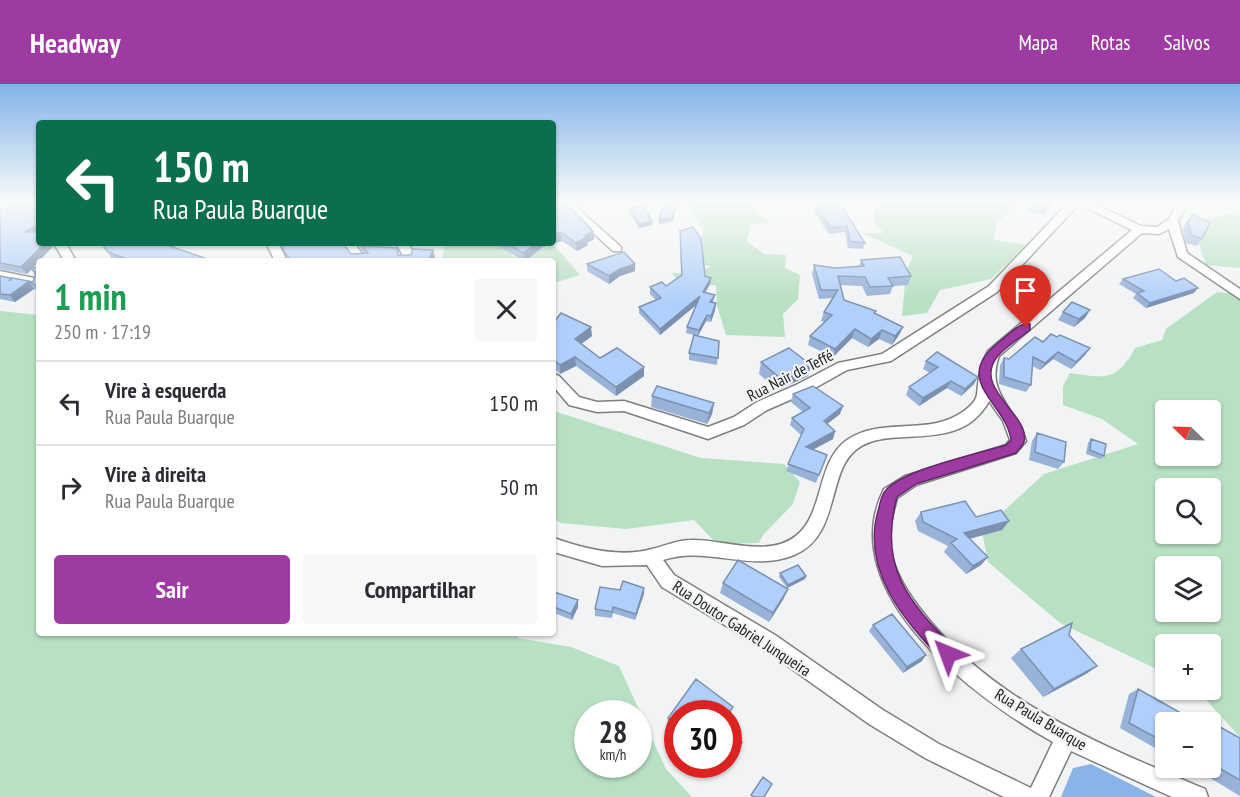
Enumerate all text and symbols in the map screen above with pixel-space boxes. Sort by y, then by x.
text: Headway [30,24,120,61]
text: Mapa [1018,29,1058,56]
text: Rotas [1091,29,1130,56]
text: Salvos [1163,29,1210,56]
text: 150 m [153,139,250,194]
icon: left [54,144,132,222]
text: Rua Paula Buarque [153,192,328,226]
pin [1000,265,1051,327]
text: 1 min [54,273,127,320]
icon: arrive [1009,274,1042,307]
button: close [475,278,538,341]
text: 250 m · 17:19 [54,319,151,345]
street label: Rua Nair de Teffé [744,345,836,405]
text: Vire à esquerda [105,376,226,404]
icon: left [54,387,87,420]
text: 150 m [489,389,538,417]
north arrow [1155,400,1221,466]
map controls [1155,400,1221,778]
text: Rua Paula Buarque [105,404,235,430]
text: Vire à direita [105,460,206,488]
icon: right [54,471,87,504]
text: 50 m [499,473,538,501]
button: search [1155,478,1221,544]
text: Rua Paula Buarque [105,488,235,514]
button: Sair [54,555,290,624]
button: Compartilhar [302,555,538,624]
button: layers [1155,556,1221,622]
street label: Rua Doutor Gabriel Junqueira [669,576,815,680]
position arrow [916,622,980,686]
button: + [1155,634,1221,700]
street label: Rua Paula Buarque [991,684,1091,754]
speed limit sign: 30 [664,700,742,778]
text: 28 [599,712,627,751]
button: − [1155,712,1221,778]
text: km/h [600,745,626,764]

